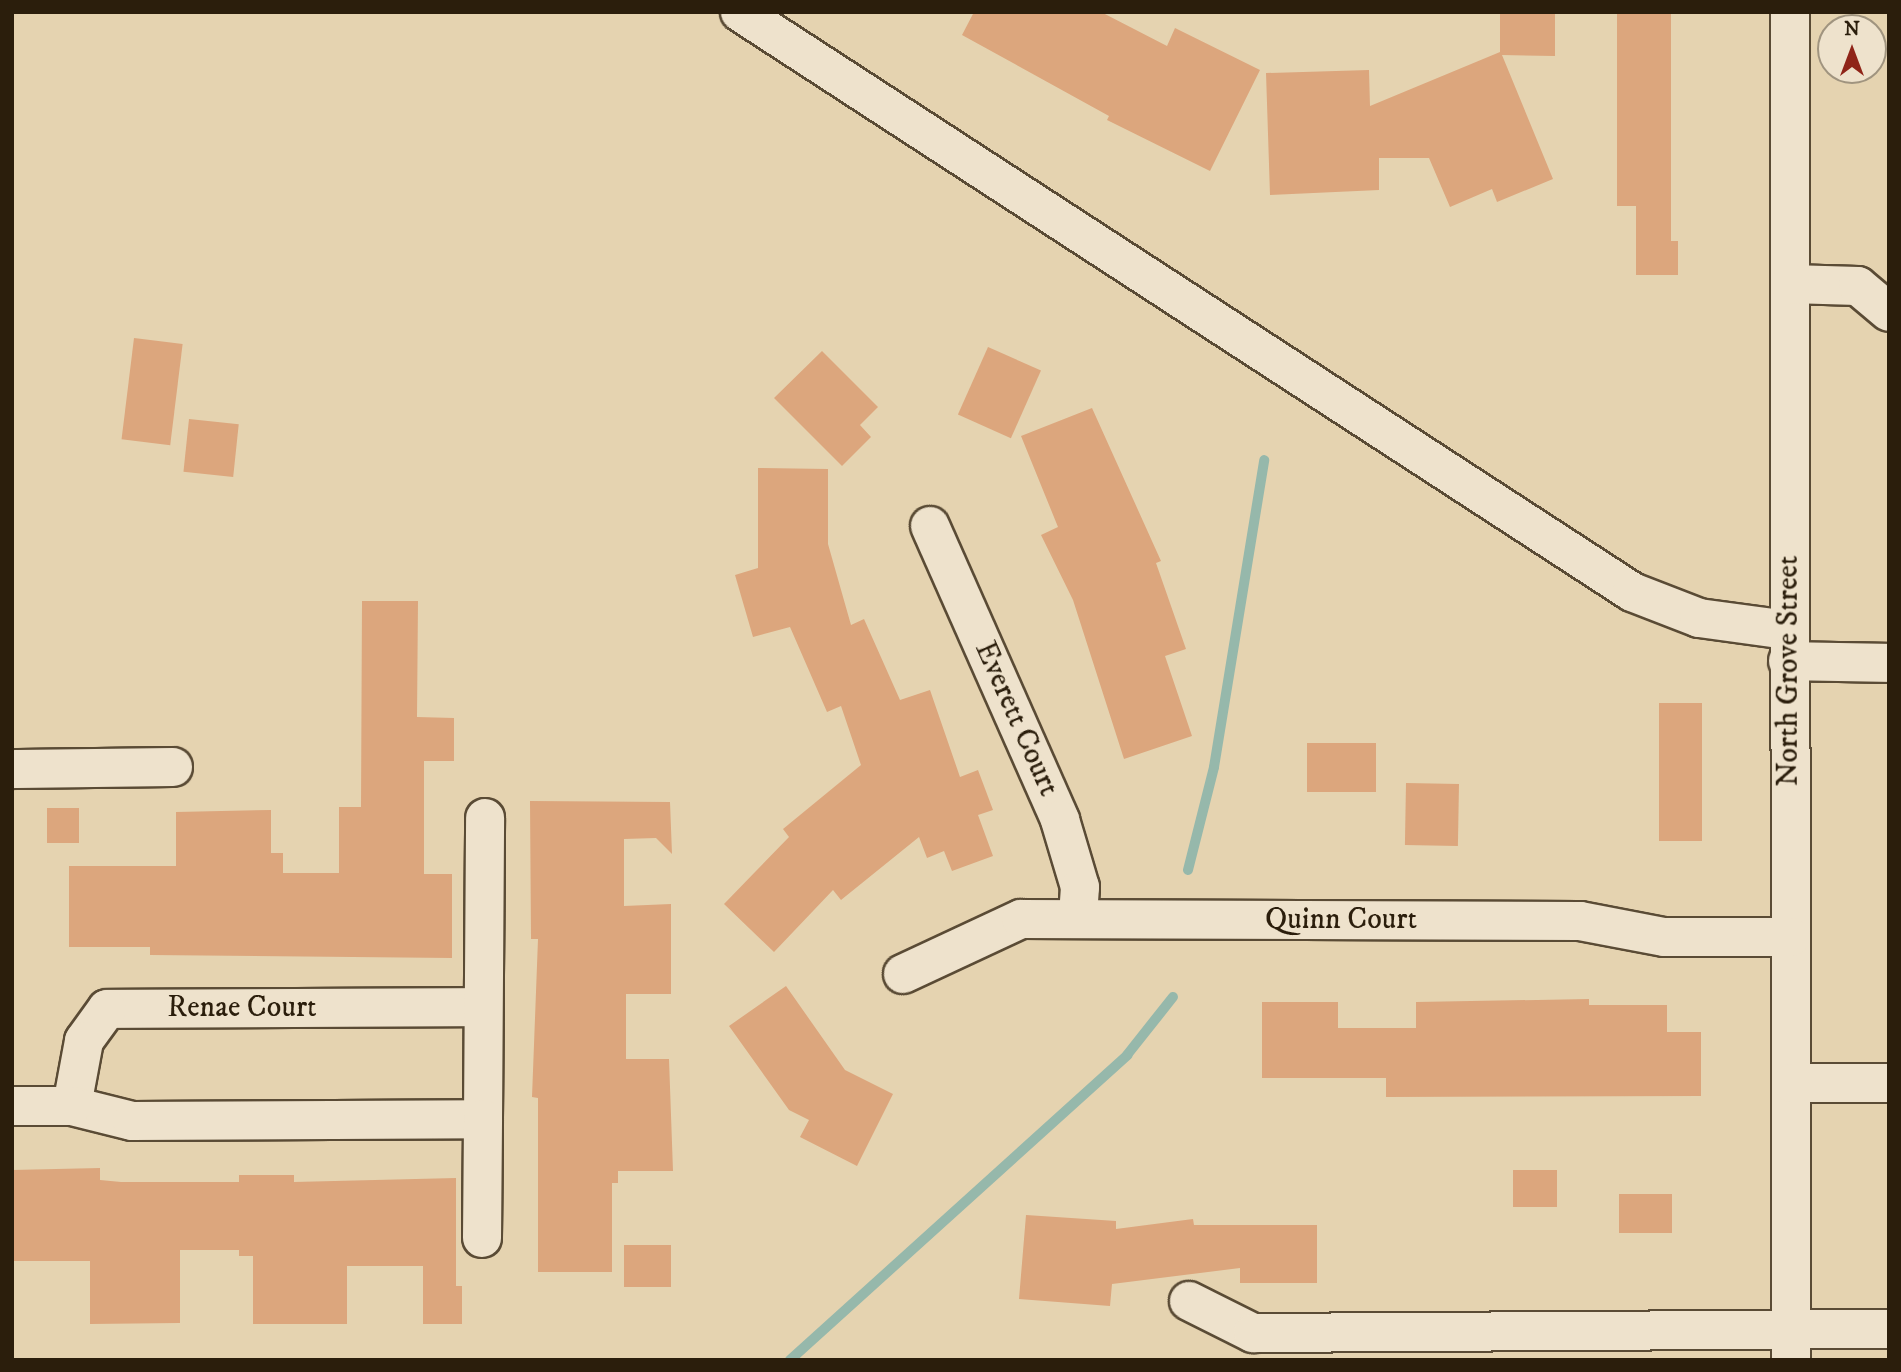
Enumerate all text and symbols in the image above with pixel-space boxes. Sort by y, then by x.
north arrow [1817,14,1887,84]
text: N [1844,18,1860,41]
street label: North Grove Street [1771,555,1807,787]
street label: Everett Court [966,636,1066,802]
street label: Quinn Court [1265,902,1417,938]
street label: Renae Court [167,990,317,1026]

